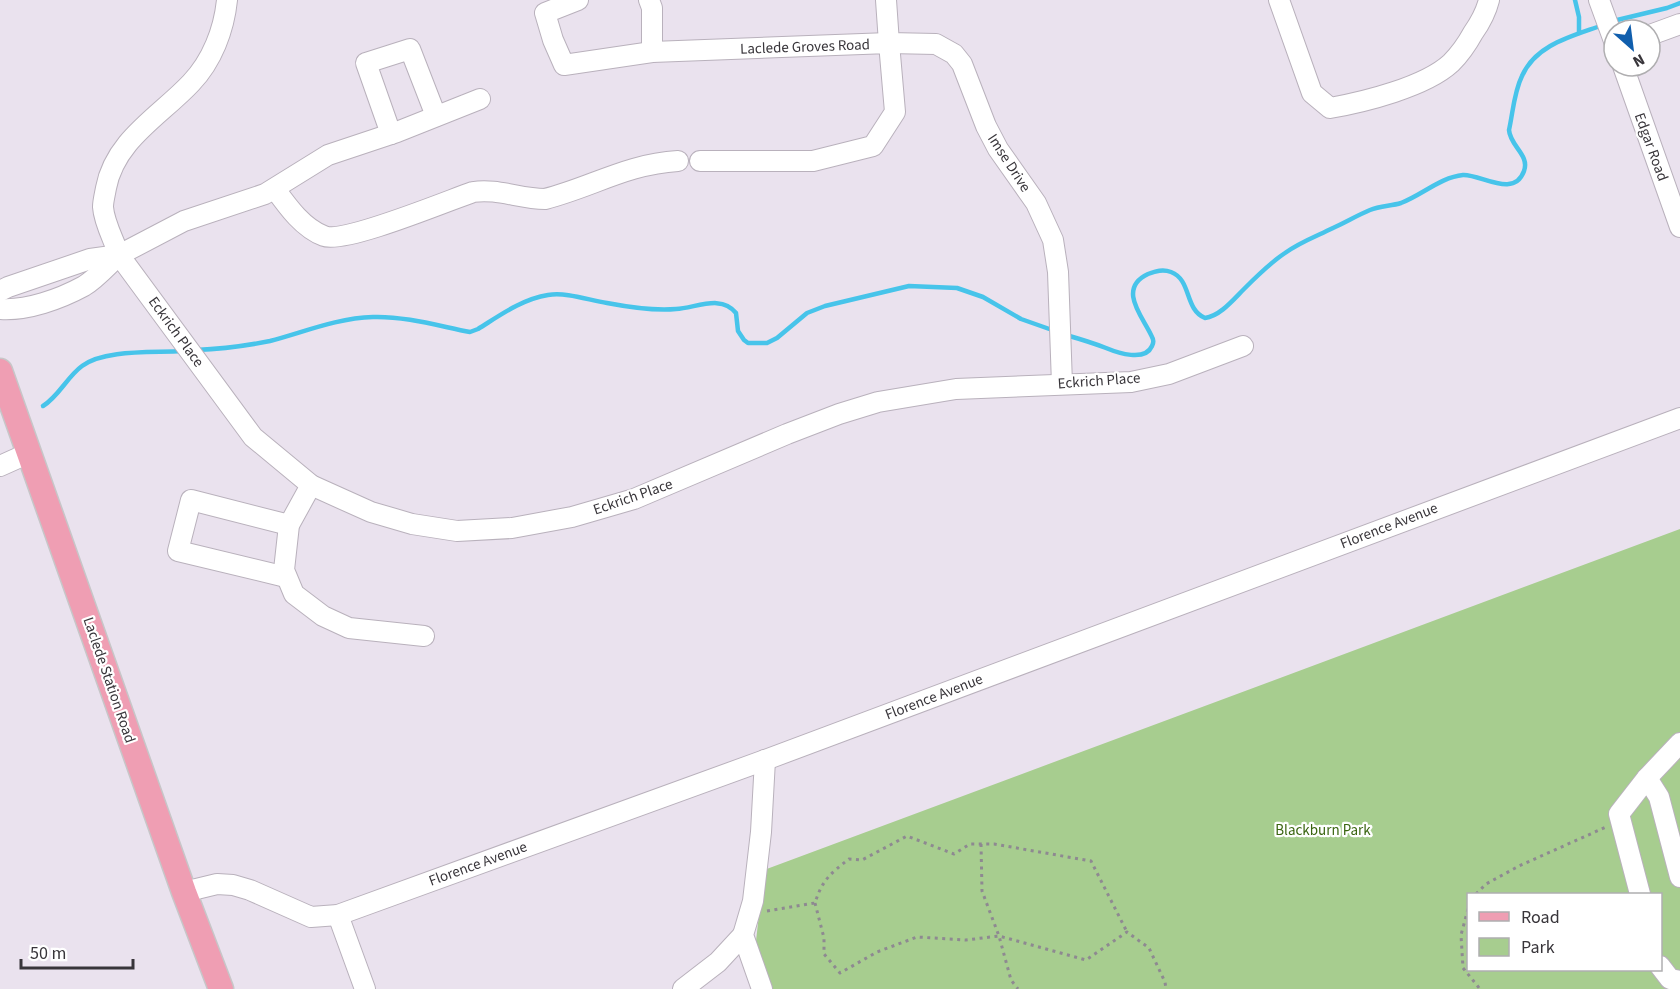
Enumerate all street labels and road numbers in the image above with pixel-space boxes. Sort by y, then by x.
street label: Laclede Groves Road [740,34,870,60]
street label: Edgar Road [1629,110,1673,184]
street label: Imse Drive [982,130,1036,196]
street label: Eckrich Place [143,292,209,372]
street label: Eckrich Place [1057,368,1141,394]
street label: Eckrich Place [590,474,676,520]
street label: Florence Avenue [1337,498,1441,554]
street label: Laclede Station Road [78,614,140,746]
street label: Florence Avenue [882,669,986,725]
street label: Florence Avenue [426,836,530,892]

